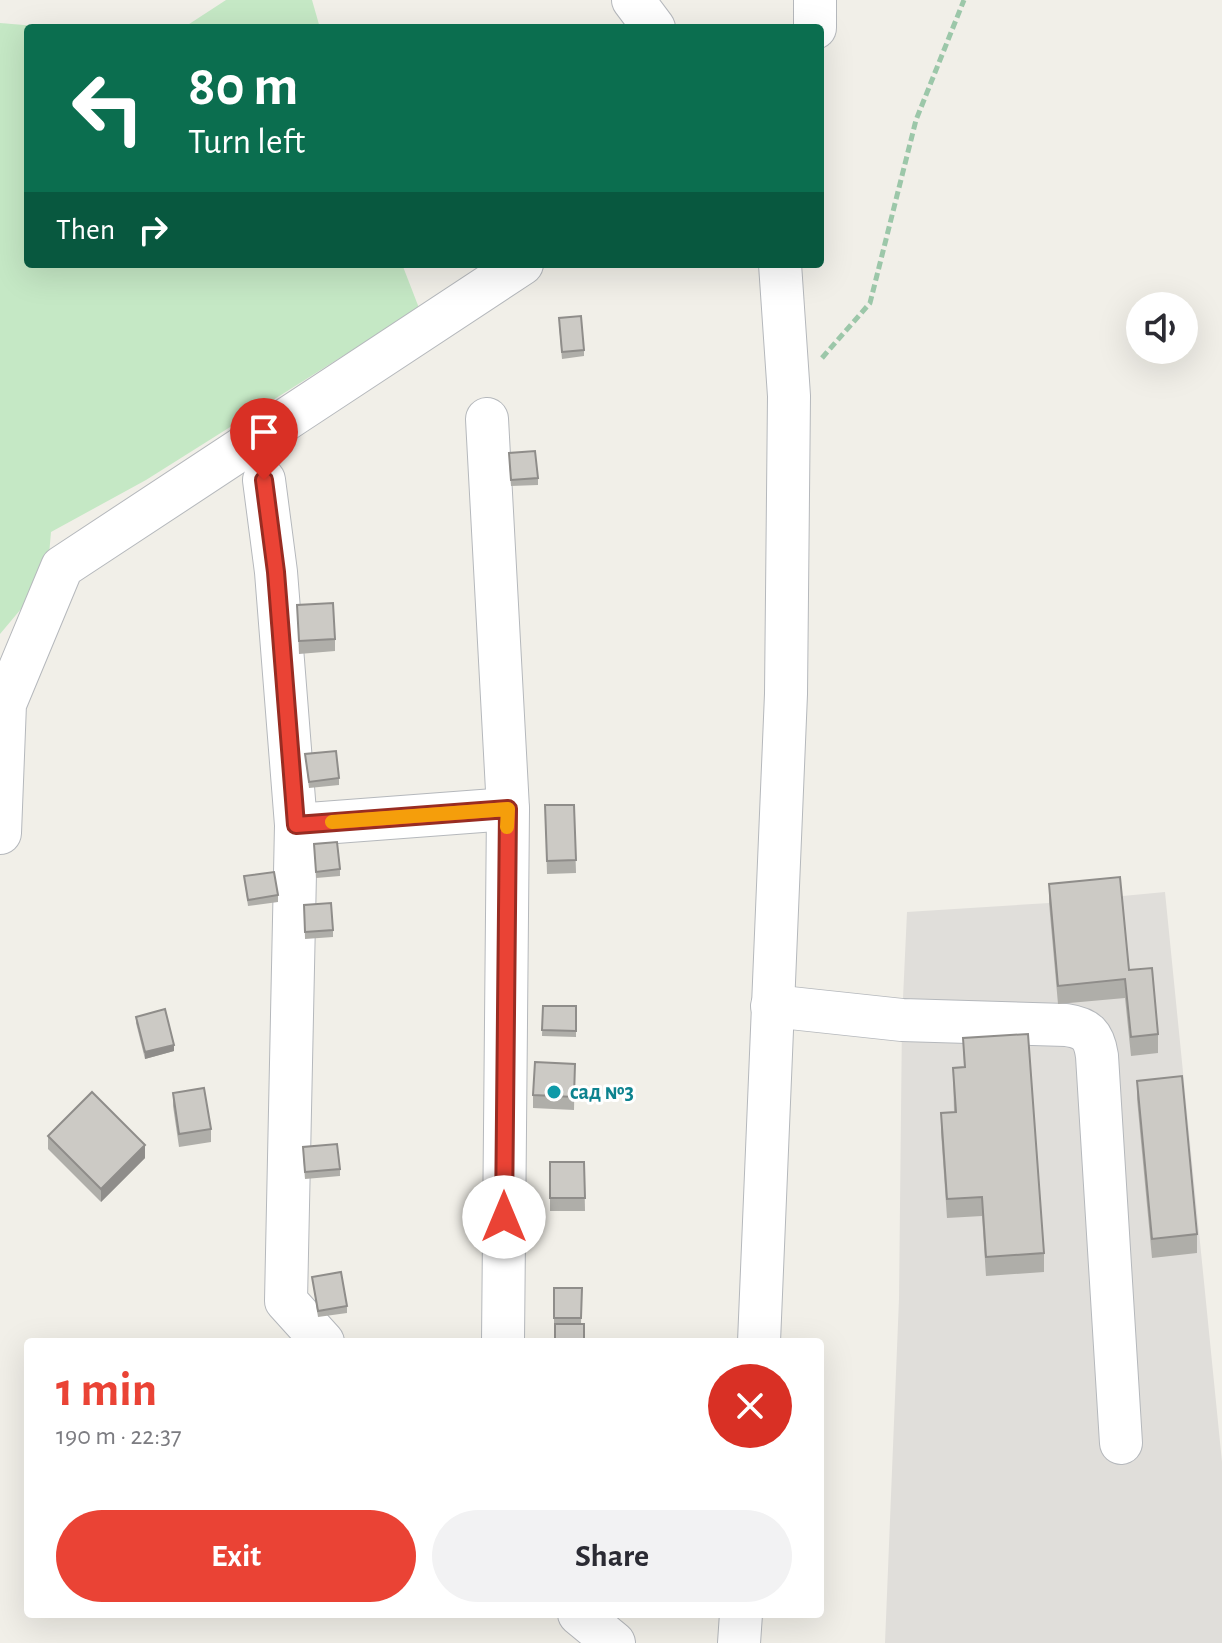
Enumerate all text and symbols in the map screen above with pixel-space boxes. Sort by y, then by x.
icon: left [56,56,160,160]
text: 80 m [188,59,298,115]
text: Turn left [188,124,305,160]
icon: right [131,208,175,252]
text: Then [56,215,115,245]
map controls [1126,292,1198,364]
button: sound [1126,292,1198,364]
pin [230,398,298,480]
icon: arrive [242,410,286,454]
place label: сад №3 [570,1081,634,1103]
marker: сад №3 [545,1083,563,1101]
position arrow [462,1175,546,1259]
button: close [708,1364,792,1448]
text: 1 min [56,1367,157,1415]
text: 190 m · 22:37 [56,1423,182,1449]
button: Exit [56,1510,416,1602]
button: Share [432,1510,792,1602]

